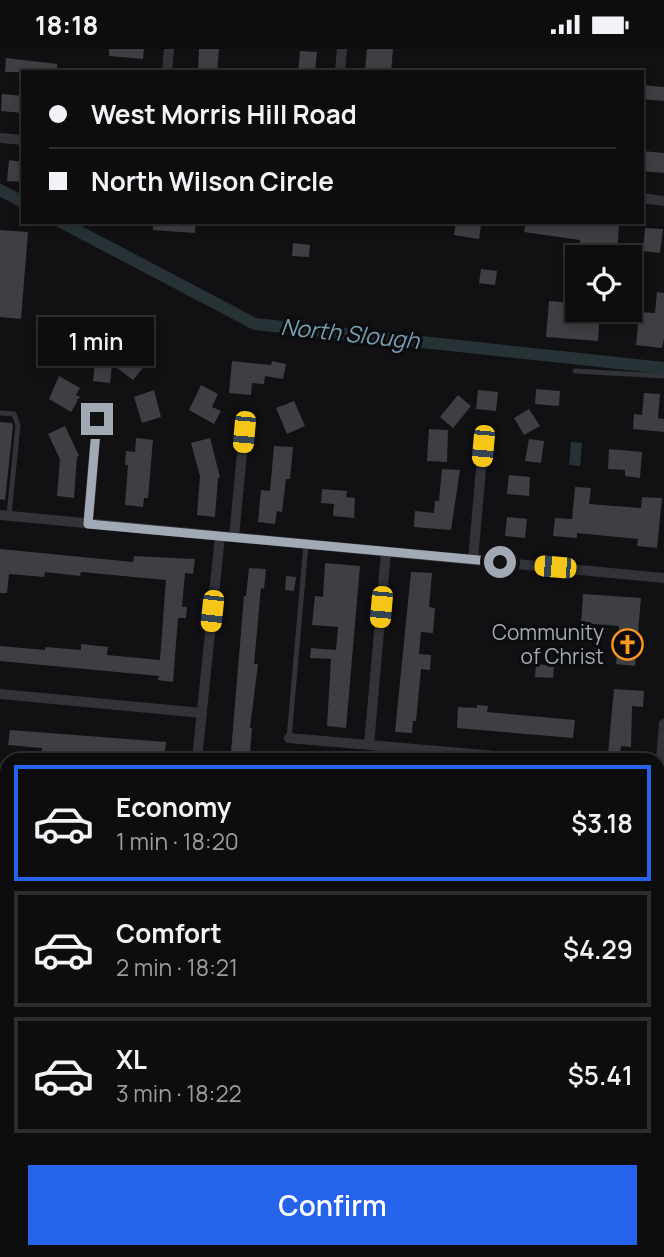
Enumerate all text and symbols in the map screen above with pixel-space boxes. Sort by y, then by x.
text: 18:18 [35,7,99,43]
text: West Morris Hill Road [91,96,357,132]
text: North Wilson Circle [91,163,334,199]
map controls [565,245,642,322]
button: locate [565,245,642,322]
water label: North Slough [279,310,422,356]
callout: 1 min [39,317,155,367]
text: 1 min [69,325,123,357]
route end [81,403,113,435]
car [232,410,257,454]
car [471,424,496,468]
route start [484,546,516,578]
car [534,555,577,579]
car [369,585,394,629]
car [200,589,225,633]
place label: Community of Christ [492,618,604,670]
church icon: Community of Christ [610,628,644,662]
text: Economy [116,789,231,825]
icon: car [32,792,95,855]
text: $3.18 [571,805,633,841]
text: 1 min · 18:20 [116,825,239,857]
text: Comfort [116,915,222,951]
icon: car [32,918,95,981]
text: $4.29 [563,931,633,967]
text: 2 min · 18:21 [116,951,238,983]
text: XL [116,1041,147,1077]
icon: car [32,1044,95,1107]
text: $5.41 [568,1057,633,1093]
text: 3 min · 18:22 [116,1077,242,1109]
button: Confirm [28,1165,637,1245]

